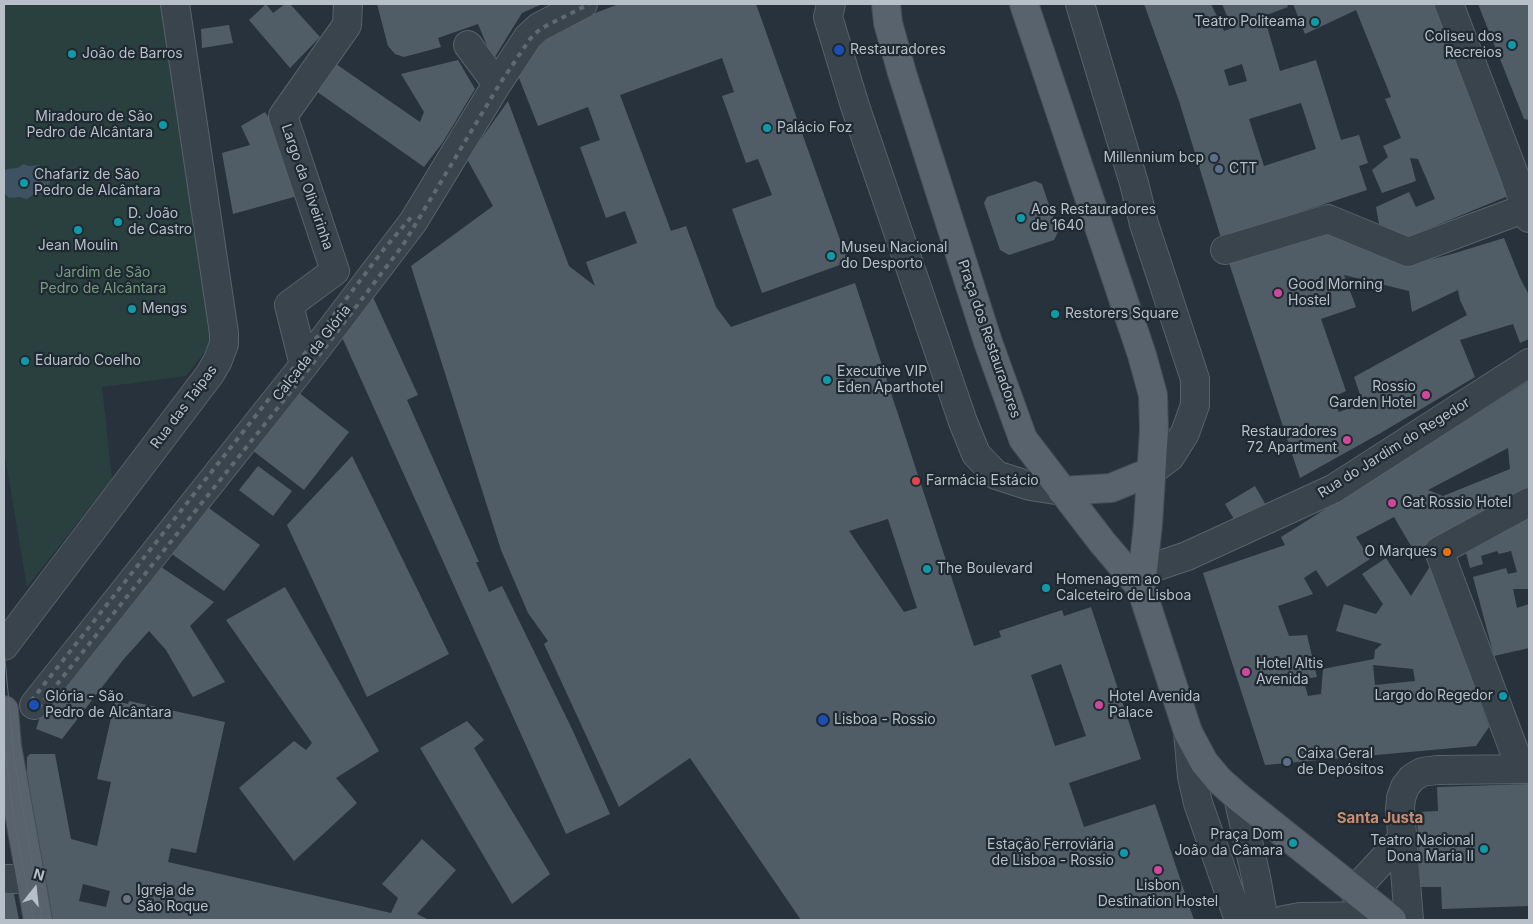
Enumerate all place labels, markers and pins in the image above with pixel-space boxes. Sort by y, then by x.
place label: Teatro Politeama [1194,14,1305,30]
marker: Teatro Politeama [1309,16,1321,28]
place label: Coliseu dos Recreios [1424,29,1502,62]
marker: Coliseu dos Recreios [1506,39,1518,51]
place label: Restauradores [850,42,946,58]
marker: Restauradores [832,43,846,57]
place label: João de Barros [82,46,183,62]
marker: João de Barros [66,48,78,60]
place label: Miradouro de São Pedro de Alcântara [26,109,153,142]
marker: Miradouro de São Pedro de Alcântara [157,119,169,131]
place label: Palácio Foz [777,120,852,136]
marker: Palácio Foz [761,122,773,134]
place label: Millennium bcp [1103,150,1204,166]
marker: Millennium bcp [1208,152,1220,164]
place label: CTT [1229,161,1257,177]
marker: CTT [1213,163,1225,175]
place label: Chafariz de São Pedro de Alcântara [34,167,161,200]
marker: Chafariz de São Pedro de Alcântara [18,177,30,189]
place label: Aos Restauradores de 1640 [1031,202,1156,234]
place label: D. João de Castro [128,206,192,238]
marker: Aos Restauradores de 1640 [1015,212,1027,224]
marker: D. João de Castro [112,216,124,228]
marker: Jean Moulin [72,224,84,236]
place label: Jean Moulin [38,238,118,254]
place label: Museu Nacional do Desporto [841,240,947,272]
marker: Museu Nacional do Desporto [825,250,837,262]
place label: Good Morning Hostel [1288,277,1383,310]
marker: Good Morning Hostel [1272,287,1284,299]
place label: Mengs [142,301,187,317]
marker: Mengs [126,303,138,315]
place label: Restorers Square [1065,306,1179,322]
marker: Restorers Square [1049,308,1061,320]
place label: Eduardo Coelho [35,353,141,369]
marker: Eduardo Coelho [19,355,31,367]
place label: Executive VIP Eden Aparthotel [837,364,943,397]
marker: Executive VIP Eden Aparthotel [821,374,833,386]
place label: Rossio Garden Hotel [1329,379,1416,412]
marker: Rossio Garden Hotel [1420,389,1432,401]
place label: Restauradores 72 Apartment [1241,424,1337,457]
marker: Restauradores 72 Apartment [1341,434,1353,446]
place label: Farmácia Estácio [926,473,1039,489]
marker: Farmácia Estácio [910,475,922,487]
place label: Gat Rossio Hotel [1402,495,1511,511]
marker: Gat Rossio Hotel [1386,497,1398,509]
place label: O Marques [1364,544,1437,560]
marker: O Marques [1441,546,1453,558]
place label: The Boulevard [937,561,1033,577]
marker: The Boulevard [921,563,933,575]
place label: Homenagem ao Calceteiro de Lisboa [1056,572,1191,604]
marker: Homenagem ao Calceteiro de Lisboa [1040,582,1052,594]
place label: Hotel Altis Avenida [1256,656,1323,689]
marker: Hotel Altis Avenida [1240,666,1252,678]
place label: Largo do Regedor [1374,688,1493,704]
place label: Glória - São Pedro de Alcântara [45,689,172,722]
place label: Hotel Avenida Palace [1109,689,1200,722]
marker: Largo do Regedor [1497,690,1509,702]
marker: Glória - São Pedro de Alcântara [27,698,41,712]
marker: Hotel Avenida Palace [1093,699,1105,711]
place label: Lisboa - Rossio [834,712,936,728]
marker: Lisboa - Rossio [816,713,830,727]
place label: Caixa Geral de Depósitos [1297,746,1384,779]
marker: Caixa Geral de Depósitos [1281,756,1293,768]
place label: Praça Dom João da Câmara [1175,827,1283,860]
place label: Teatro Nacional Dona Maria II [1370,833,1474,866]
place label: Estação Ferroviária de Lisboa - Rossio [987,837,1114,870]
marker: Praça Dom João da Câmara [1287,837,1299,849]
marker: Teatro Nacional Dona Maria II [1478,843,1490,855]
marker: Estação Ferroviária de Lisboa - Rossio [1118,847,1130,859]
marker: Lisbon Destination Hostel [1152,864,1164,876]
place label: Lisbon Destination Hostel [1098,878,1218,910]
place label: Igreja de São Roque [137,883,208,916]
marker: Igreja de São Roque [121,893,133,905]

